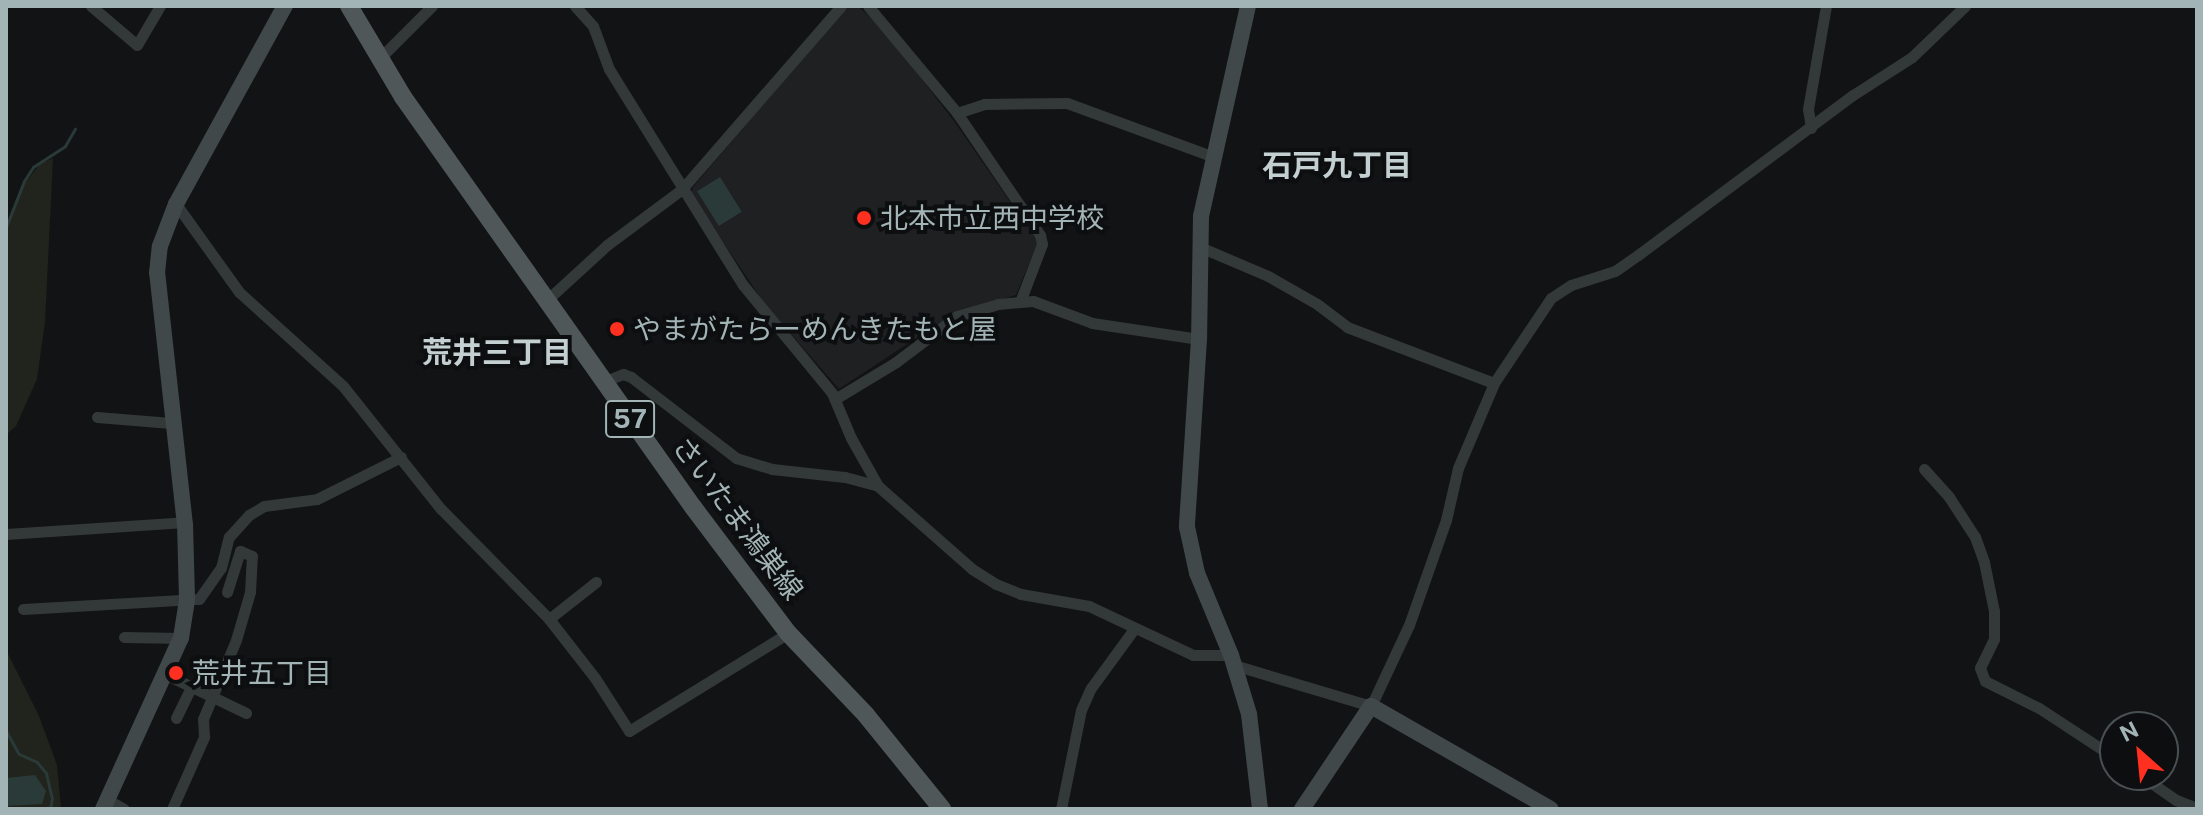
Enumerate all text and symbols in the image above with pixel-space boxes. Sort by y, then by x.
district label: 石戸九丁目 [1262,147,1412,183]
place label: 北本市立西中学校 [880,201,1104,235]
marker: 北本市立西中学校 [855,209,873,227]
place label: やまがたらーめんきたもと屋 [633,312,997,346]
marker: やまがたらーめんきたもと屋 [608,320,626,338]
district label: 荒井三丁目 [422,334,572,370]
road number: 57 [604,397,656,441]
street label: さいたま鴻巣線 [666,430,810,606]
place label: 荒井五丁目 [192,656,332,690]
marker: 荒井五丁目 [167,664,185,682]
north arrow [2099,711,2179,791]
text: N [2115,716,2143,747]

